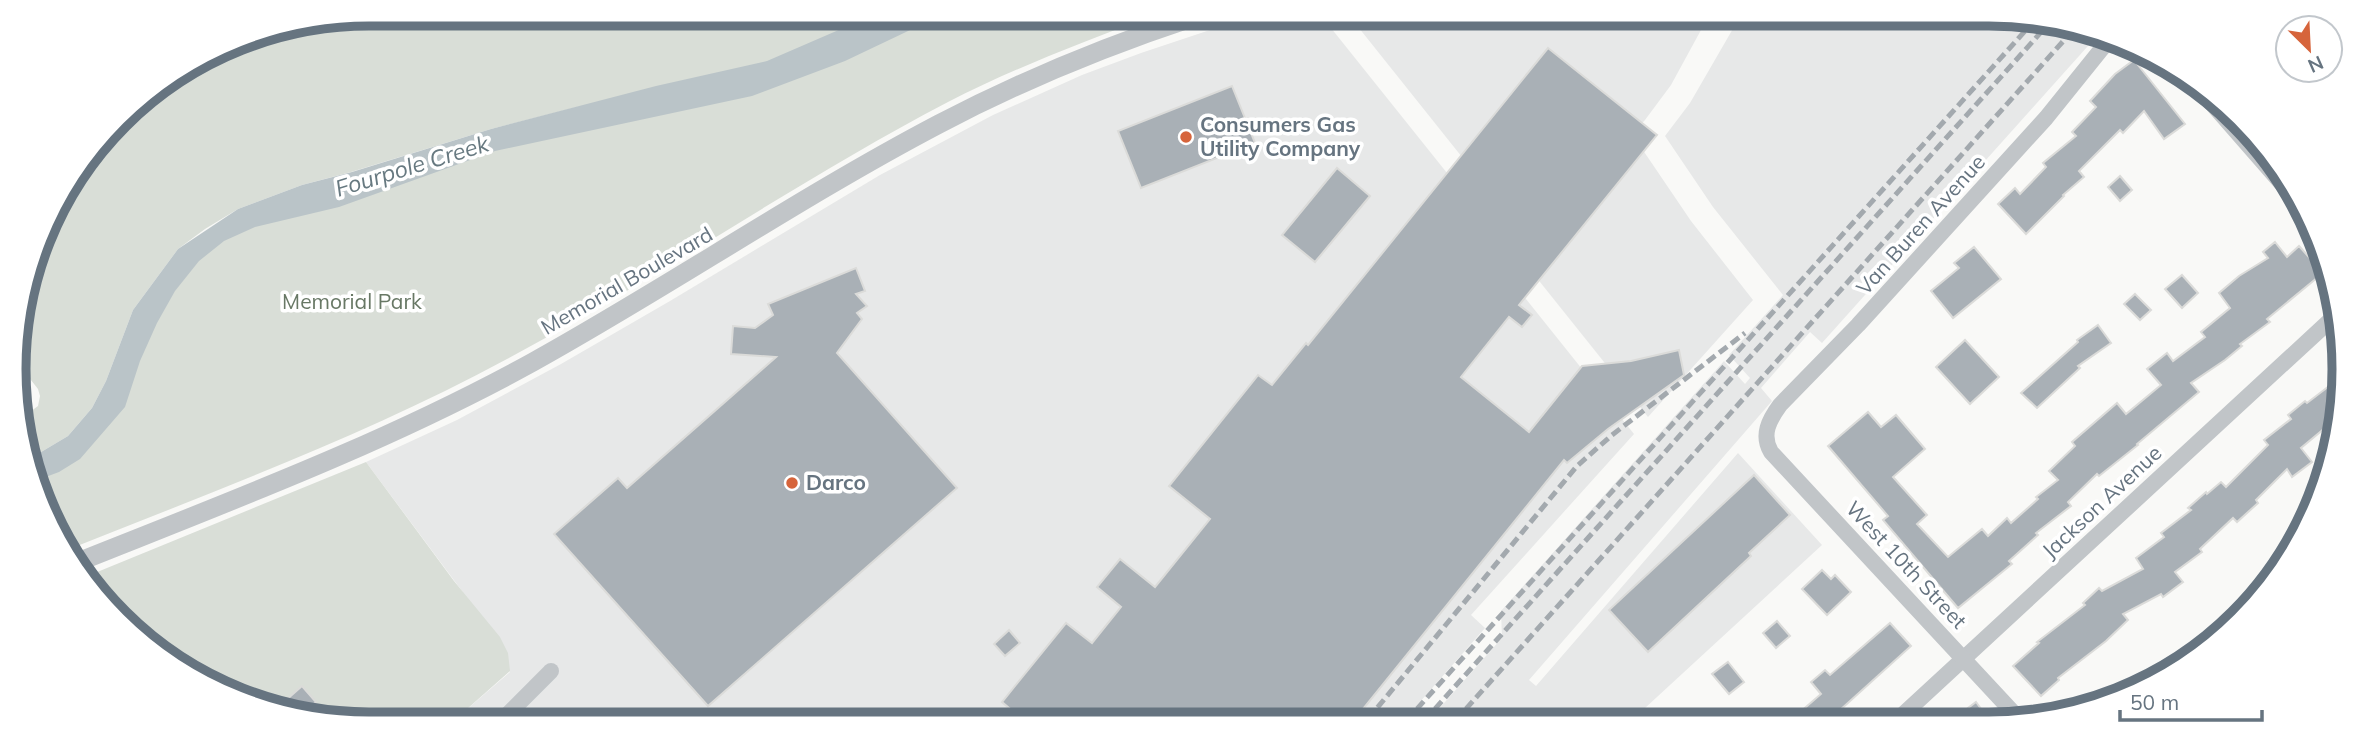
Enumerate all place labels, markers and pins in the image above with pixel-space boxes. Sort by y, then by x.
place label: Consumers Gas Utility Company [1200,111,1361,161]
marker: Consumers Gas Utility Company [1178,129,1194,145]
place label: Darco [806,469,866,495]
marker: Darco [784,475,800,491]

